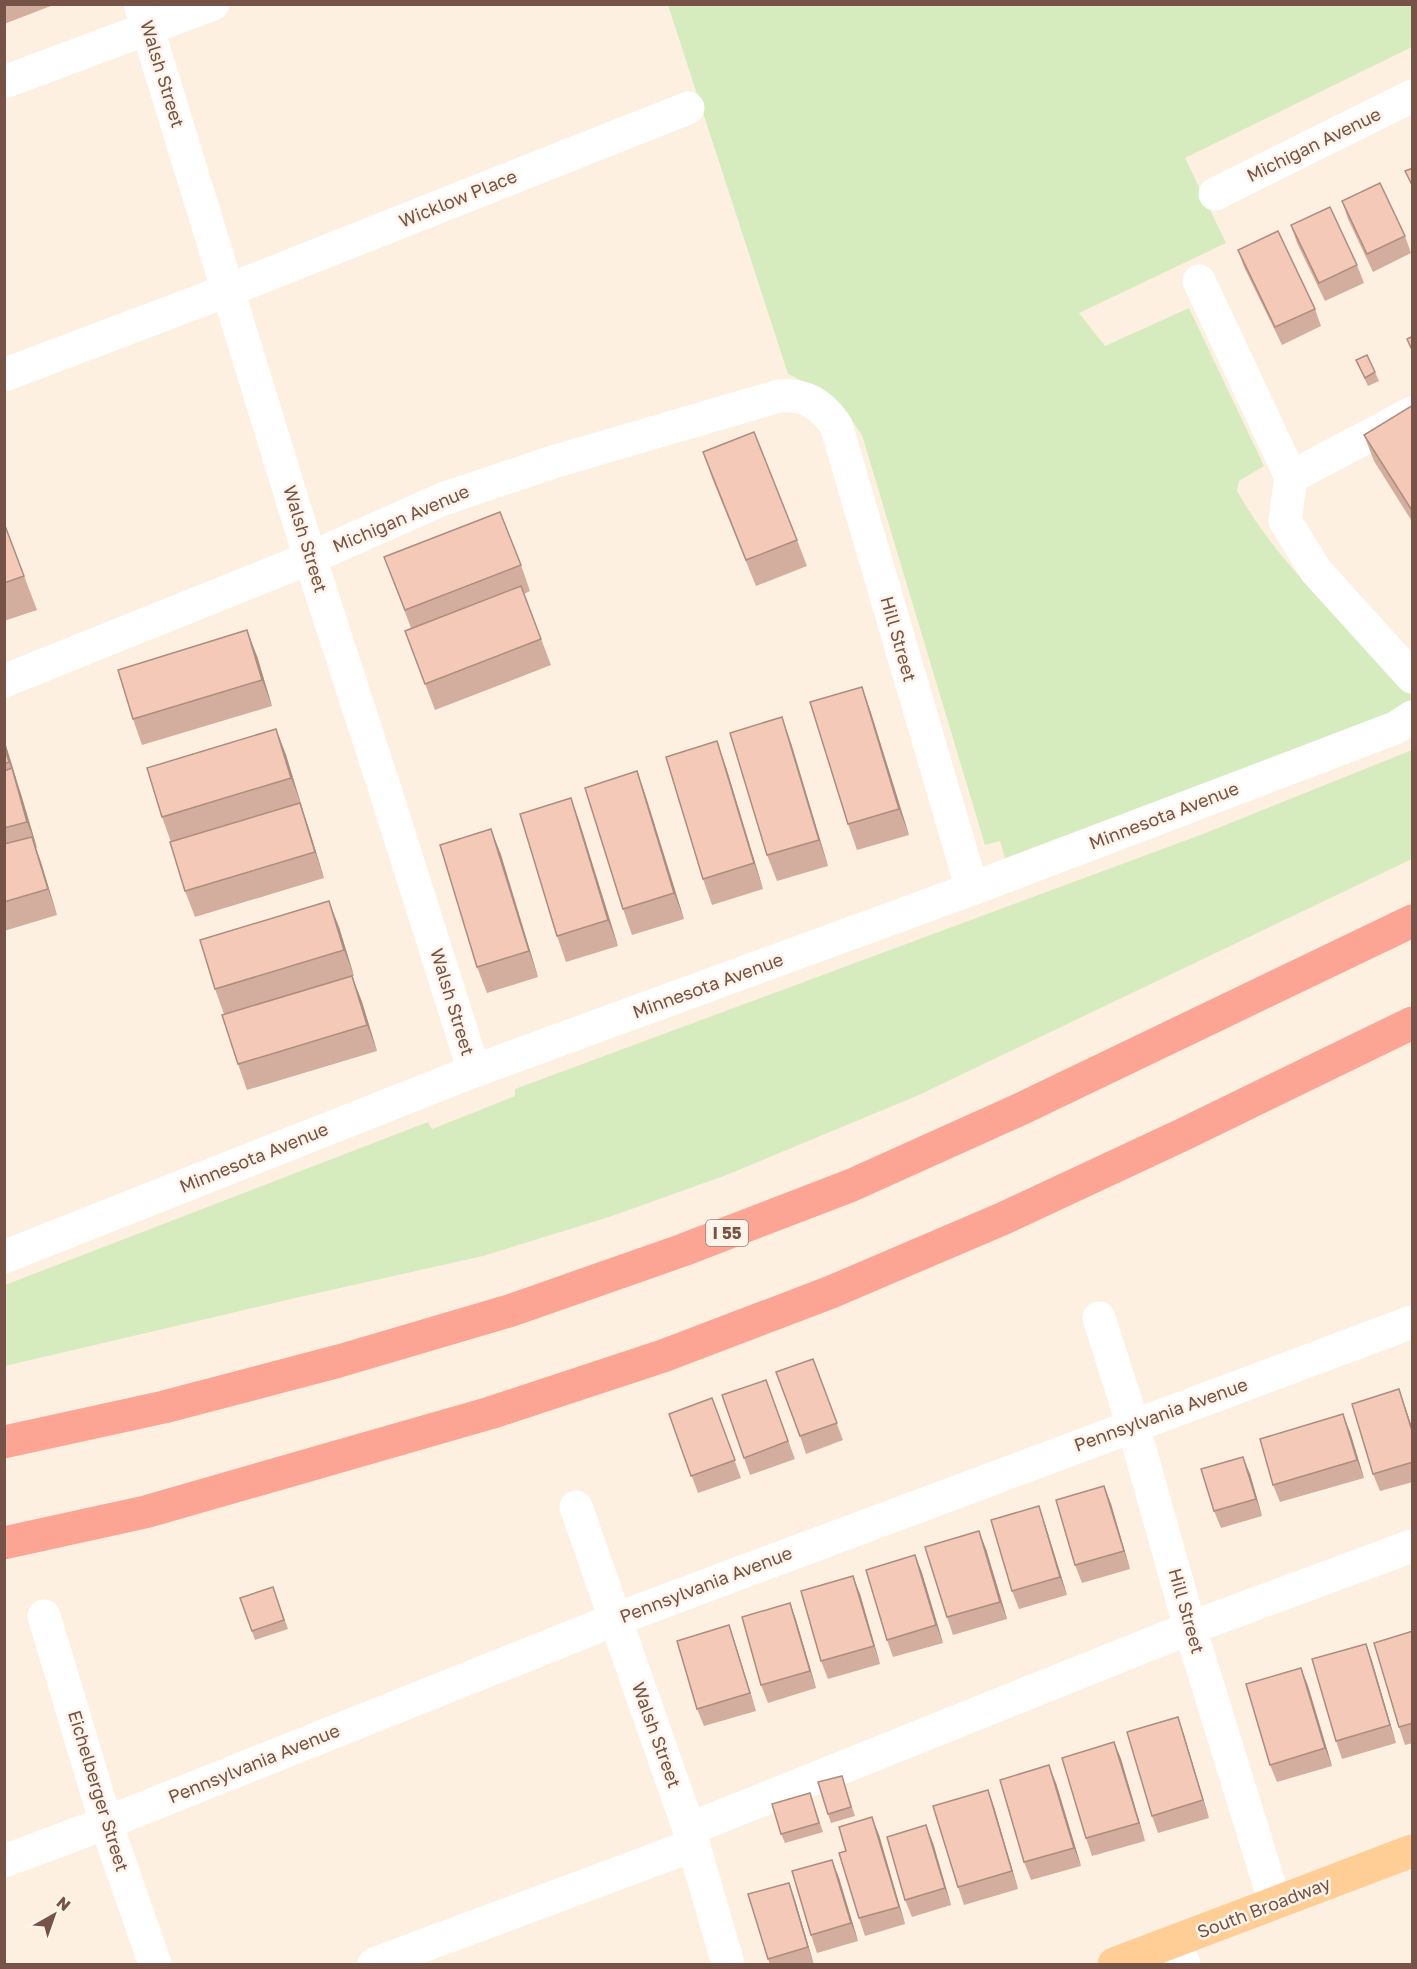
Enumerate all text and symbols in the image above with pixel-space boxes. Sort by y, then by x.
street label: Walsh Street [136,17,190,130]
street label: Michigan Avenue [1243,102,1384,186]
street label: Wicklow Place [395,164,520,232]
street label: Michigan Avenue [329,479,472,557]
street label: Walsh Street [279,482,333,595]
street label: Hill Street [876,593,922,684]
street label: Minnesota Avenue [1086,776,1242,854]
street label: Walsh Street [426,945,480,1058]
street label: Minnesota Avenue [629,948,786,1023]
street label: Minnesota Avenue [176,1117,331,1197]
road number: I 55 [706,1220,748,1246]
street label: Pennsylvania Avenue [1071,1372,1250,1456]
street label: Pennsylvania Avenue [616,1541,795,1627]
street label: Hill Street [1164,1565,1210,1656]
street label: Walsh Street [628,1679,686,1791]
street label: Eichelberger Street [64,1707,134,1874]
street label: Pennsylvania Avenue [165,1719,343,1808]
street label: South Broadway [1194,1872,1333,1943]
north arrow [24,1885,84,1945]
text: N [53,1892,75,1915]

